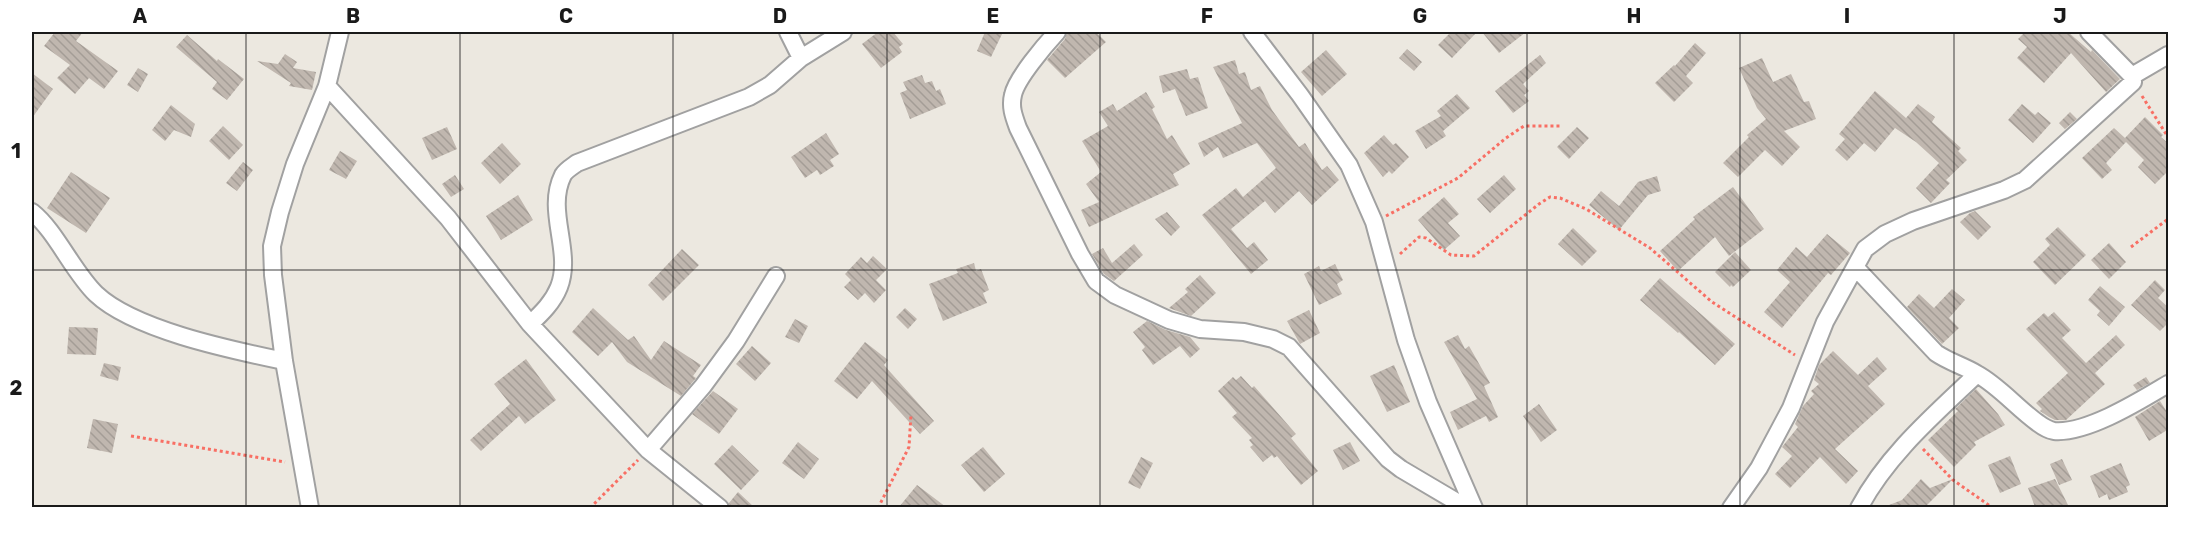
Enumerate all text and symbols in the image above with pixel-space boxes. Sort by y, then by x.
text: A [133,4,148,28]
text: B [346,4,360,28]
text: C [559,4,573,28]
text: D [773,4,787,28]
text: E [987,4,999,28]
text: F [1201,4,1213,28]
text: G [1413,4,1427,28]
text: H [1627,4,1641,28]
text: I [1844,4,1850,28]
text: J [2053,4,2067,28]
text: 1 [11,139,21,163]
text: 2 [10,376,23,400]

